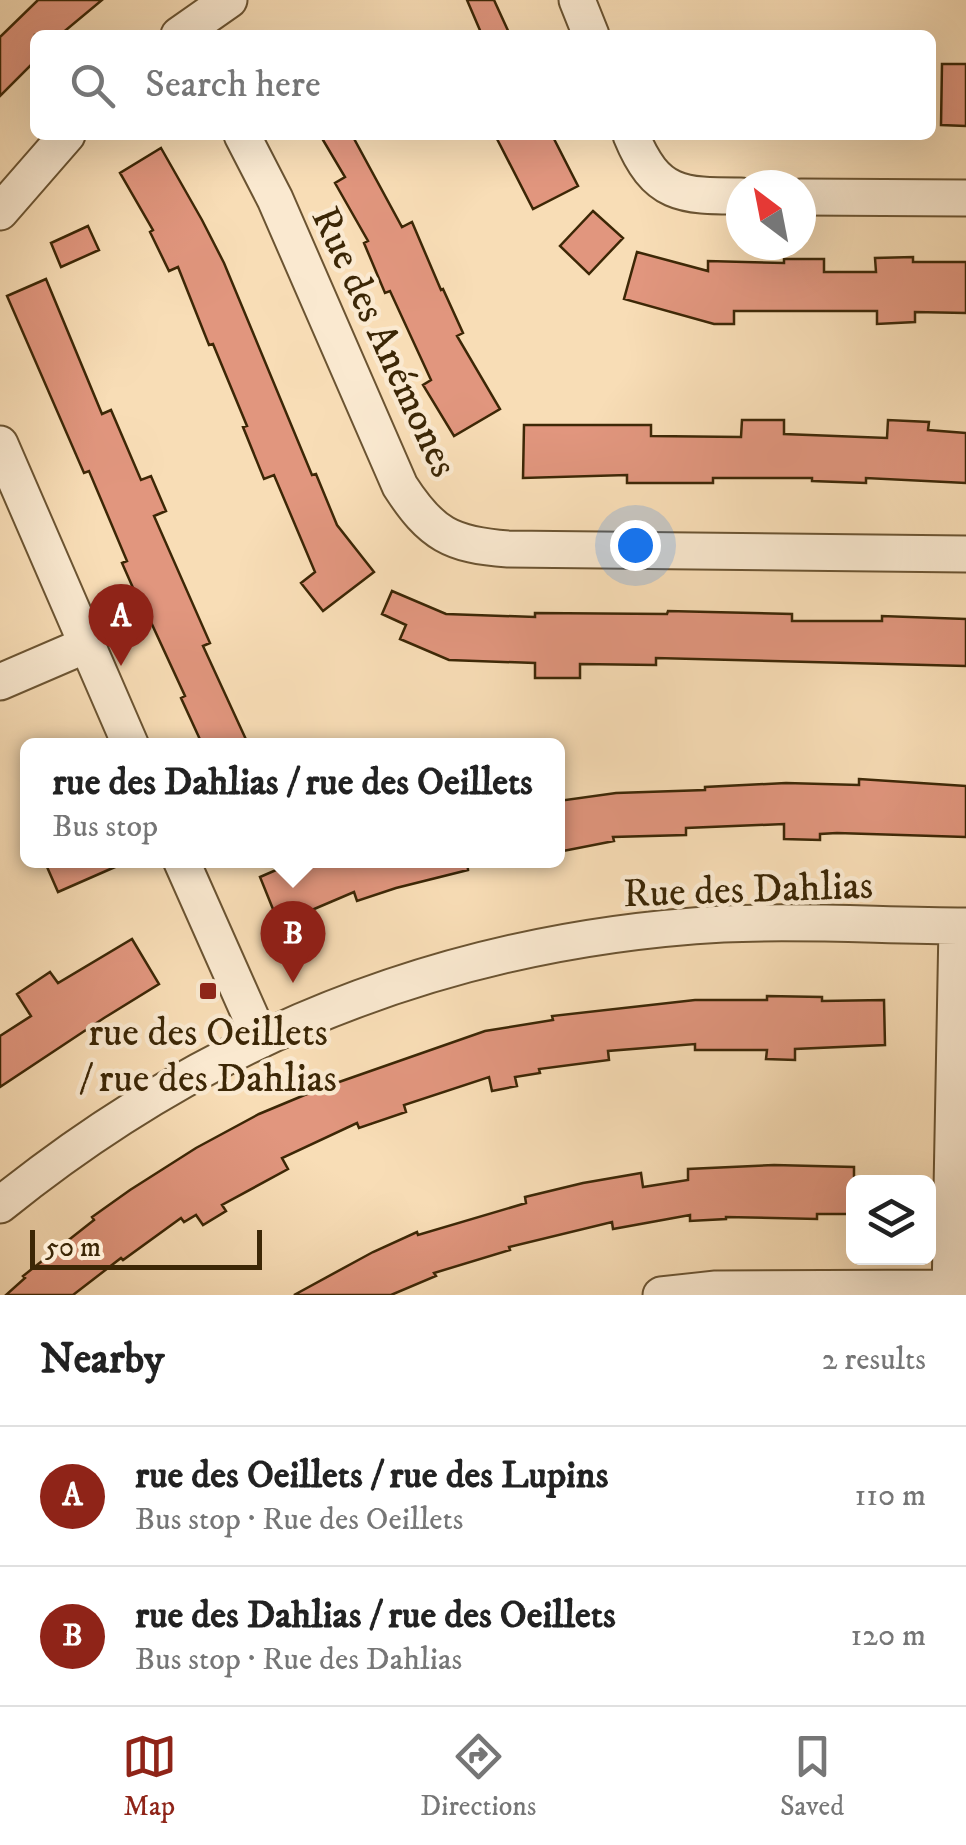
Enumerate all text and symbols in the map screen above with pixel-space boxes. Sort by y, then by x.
search box [30,30,936,140]
icon: search [65,58,120,113]
text: Search here [145,61,321,109]
north arrow [726,170,816,260]
street label: Rue des Anémones [299,199,468,485]
your location [610,520,661,571]
pin: A [88,584,154,666]
popup [20,738,565,868]
text: rue des Dahlias / rue des Oeillets [52,759,533,807]
text: Bus stop [52,807,158,847]
street label: Rue des Dahlias [622,862,874,920]
pin: B [260,900,326,983]
marker: rue des Oeillets / rue des Dahlias [197,980,219,1002]
place label: rue des Oeillets / rue des Dahlias [79,1009,337,1105]
map controls [846,1175,936,1265]
button: layers [846,1175,936,1265]
scale bar [30,1225,262,1270]
text: 50 m [45,1230,101,1265]
text: Nearby [40,1334,164,1386]
text: 2 results [822,1340,926,1380]
text: rue des Oeillets / rue des Lupins [135,1452,608,1500]
text: A [62,1476,83,1516]
text: 110 m [854,1476,926,1516]
text: Bus stop · Rue des Oeillets [135,1500,463,1540]
text: rue des Dahlias / rue des Oeillets [135,1592,616,1640]
text: B [62,1616,83,1656]
text: 120 m [850,1616,926,1656]
text: Bus stop · Rue des Dahlias [135,1640,462,1680]
tab: Map [122,1729,177,1824]
tab: Directions [420,1729,536,1824]
tab: Saved [780,1729,844,1824]

